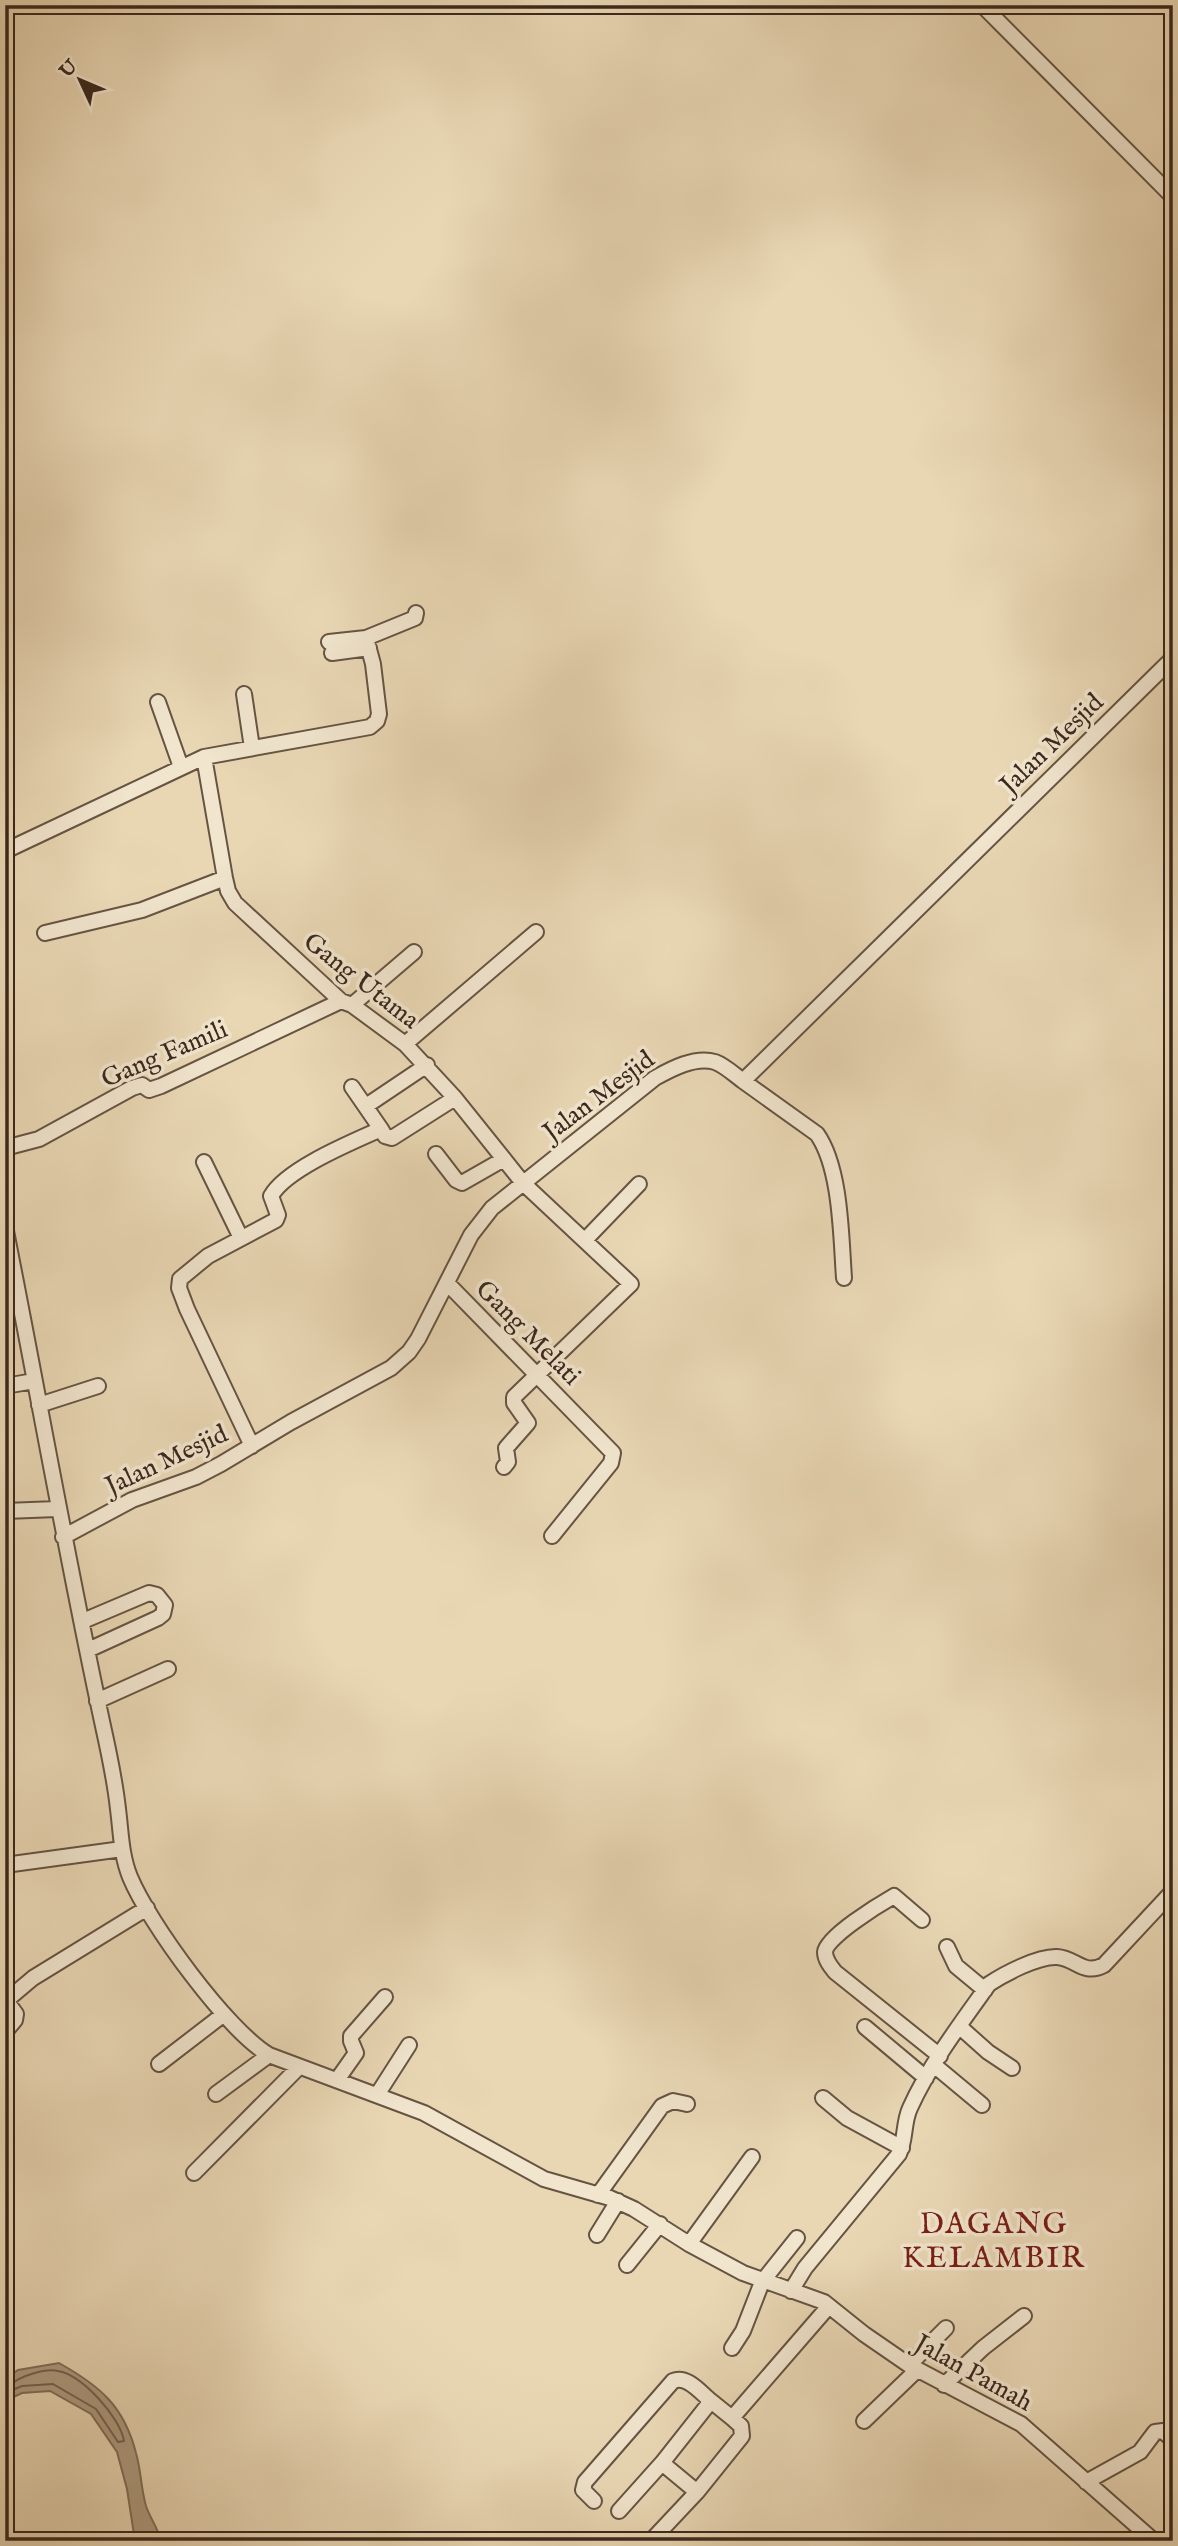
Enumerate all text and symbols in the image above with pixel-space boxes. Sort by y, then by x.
north arrow [46,46,116,116]
text: U [54,55,84,84]
street label: Jalan Mesjid [991,687,1111,804]
street label: Gang Utama [296,926,426,1037]
street label: Gang Famili [96,1013,233,1096]
street label: Jalan Mesjid [534,1043,661,1151]
street label: Gang Melati [468,1273,588,1393]
street label: Jalan Mesjid [97,1418,233,1504]
district label: DAGANG KELAMBIR [902,2206,1086,2278]
street label: Jalan Pamah [906,2326,1038,2419]

